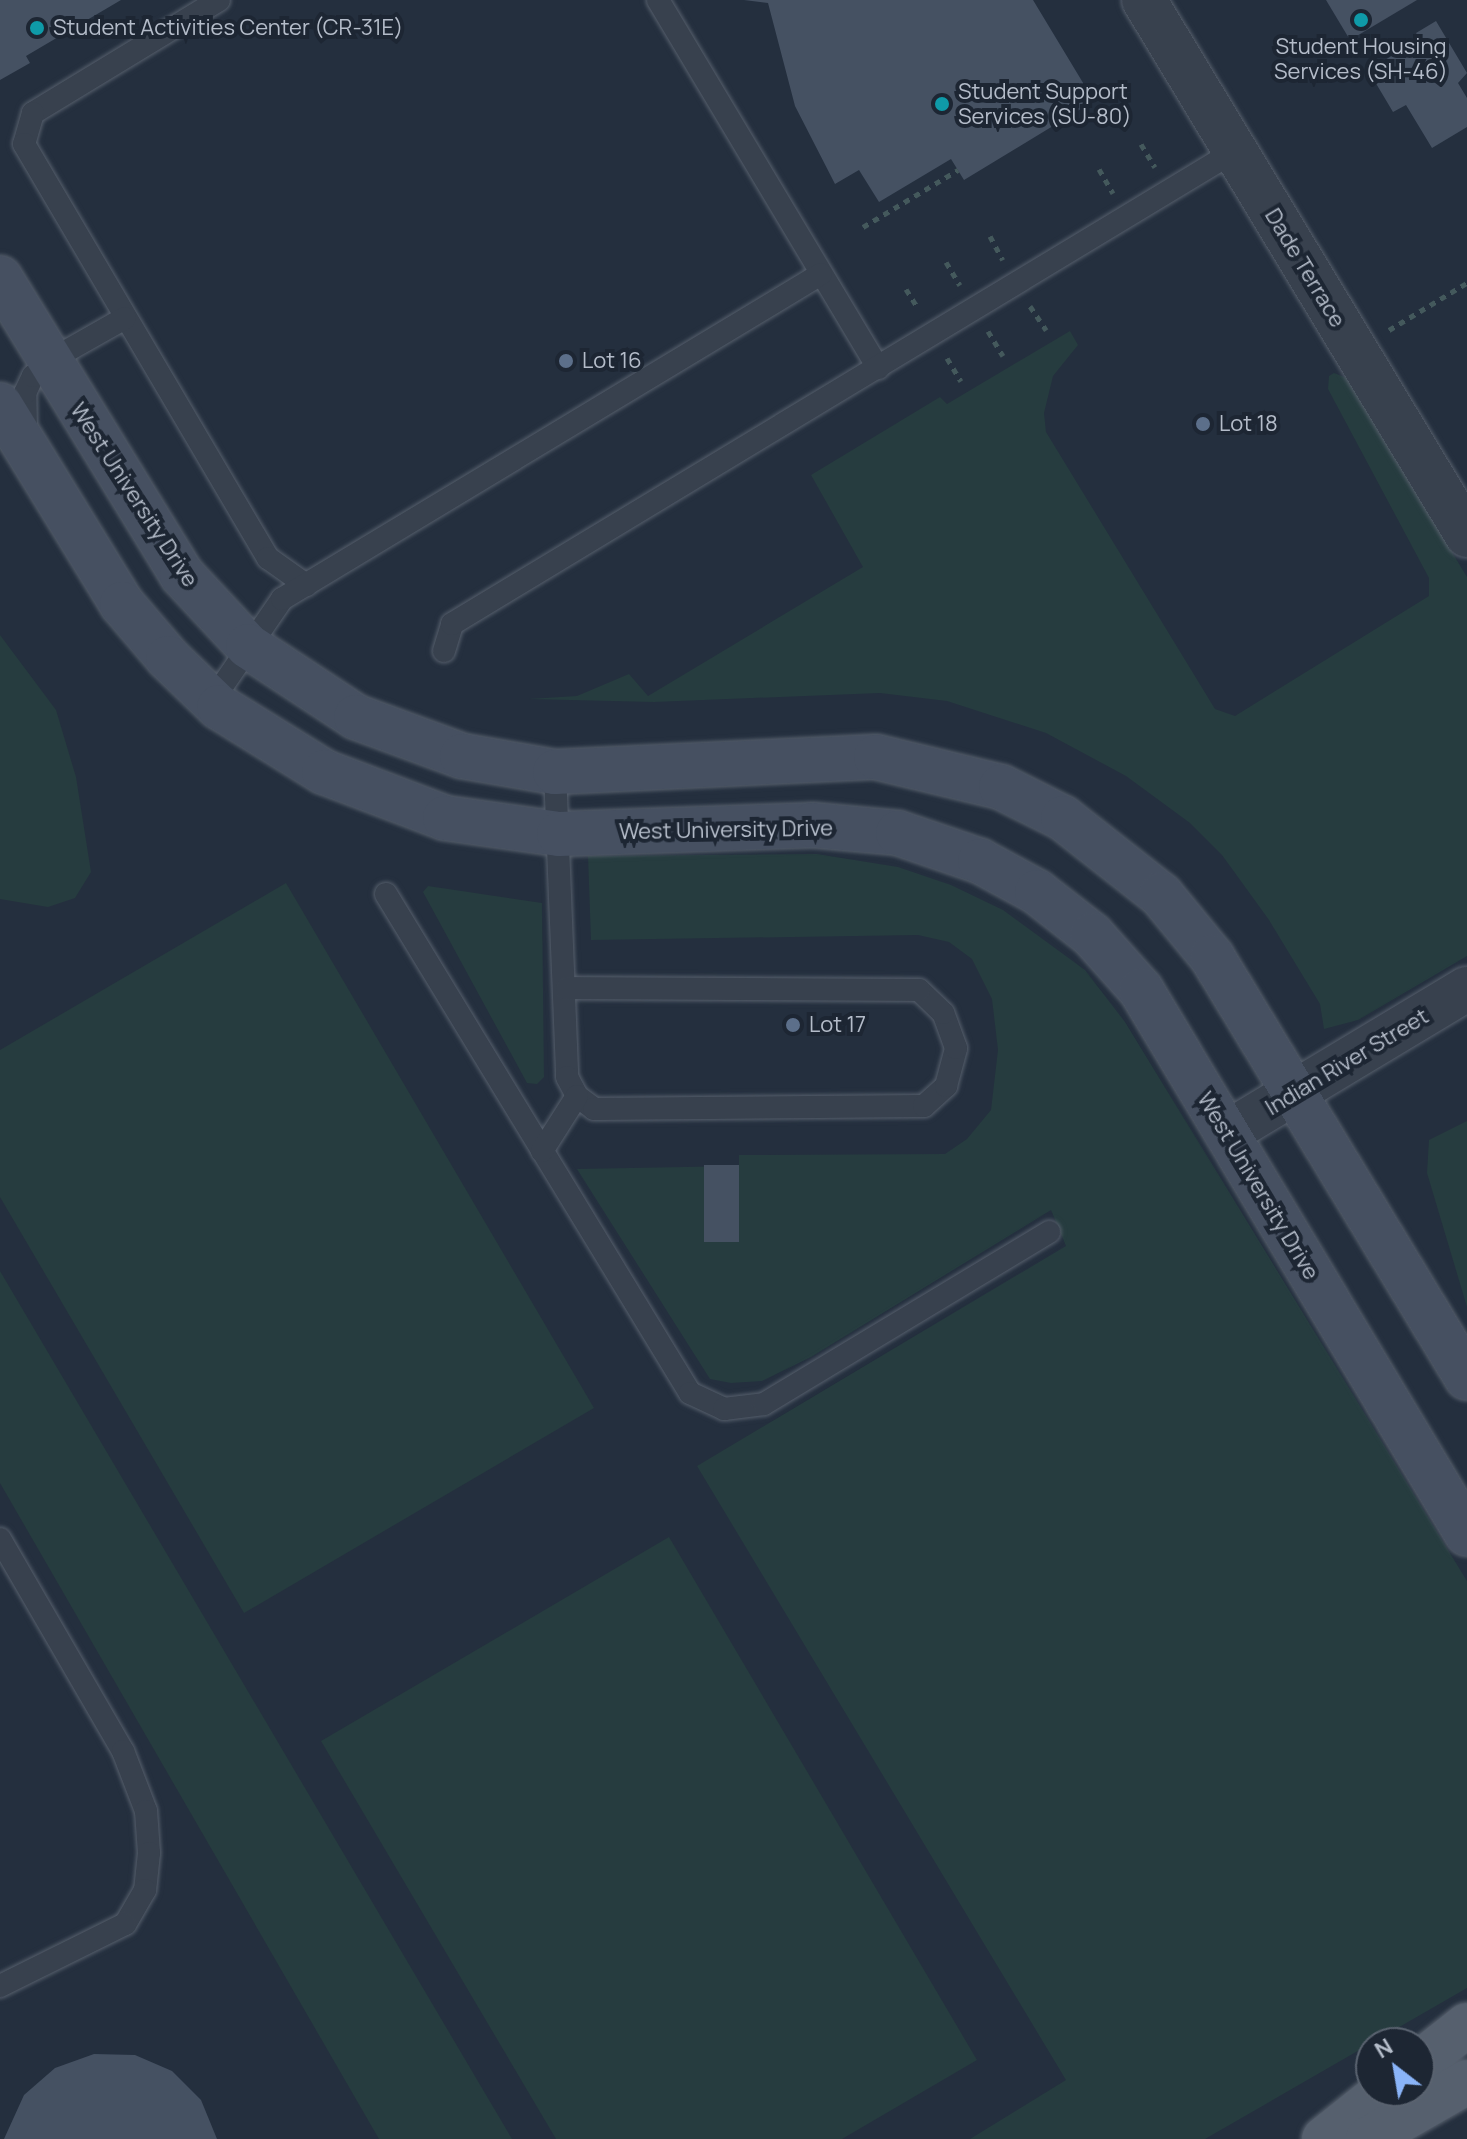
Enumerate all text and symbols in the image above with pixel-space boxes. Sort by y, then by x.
marker: Student Housing Services (SH-46) [1352,11,1370,29]
place label: Student Activities Center (CR-31E) [53,15,403,41]
marker: Student Activities Center (CR-31E) [28,19,46,37]
place label: Student Housing Services (SH-46) [1274,33,1448,84]
place label: Student Support Services (SU-80) [958,78,1132,130]
marker: Student Support Services (SU-80) [933,95,951,113]
street label: Dade Terrace [1259,204,1351,332]
place label: Lot 16 [582,348,642,374]
marker: Lot 16 [557,352,575,370]
street label: West University Drive [65,398,203,592]
place label: Lot 18 [1219,411,1278,437]
marker: Lot 18 [1194,415,1212,433]
street label: West University Drive [619,815,833,845]
street label: Indian River Street [1261,1003,1433,1121]
place label: Lot 17 [809,1012,866,1038]
marker: Lot 17 [784,1016,802,1034]
street label: West University Drive [1192,1087,1324,1285]
north arrow [1355,2027,1435,2107]
text: N [1369,2031,1398,2065]

